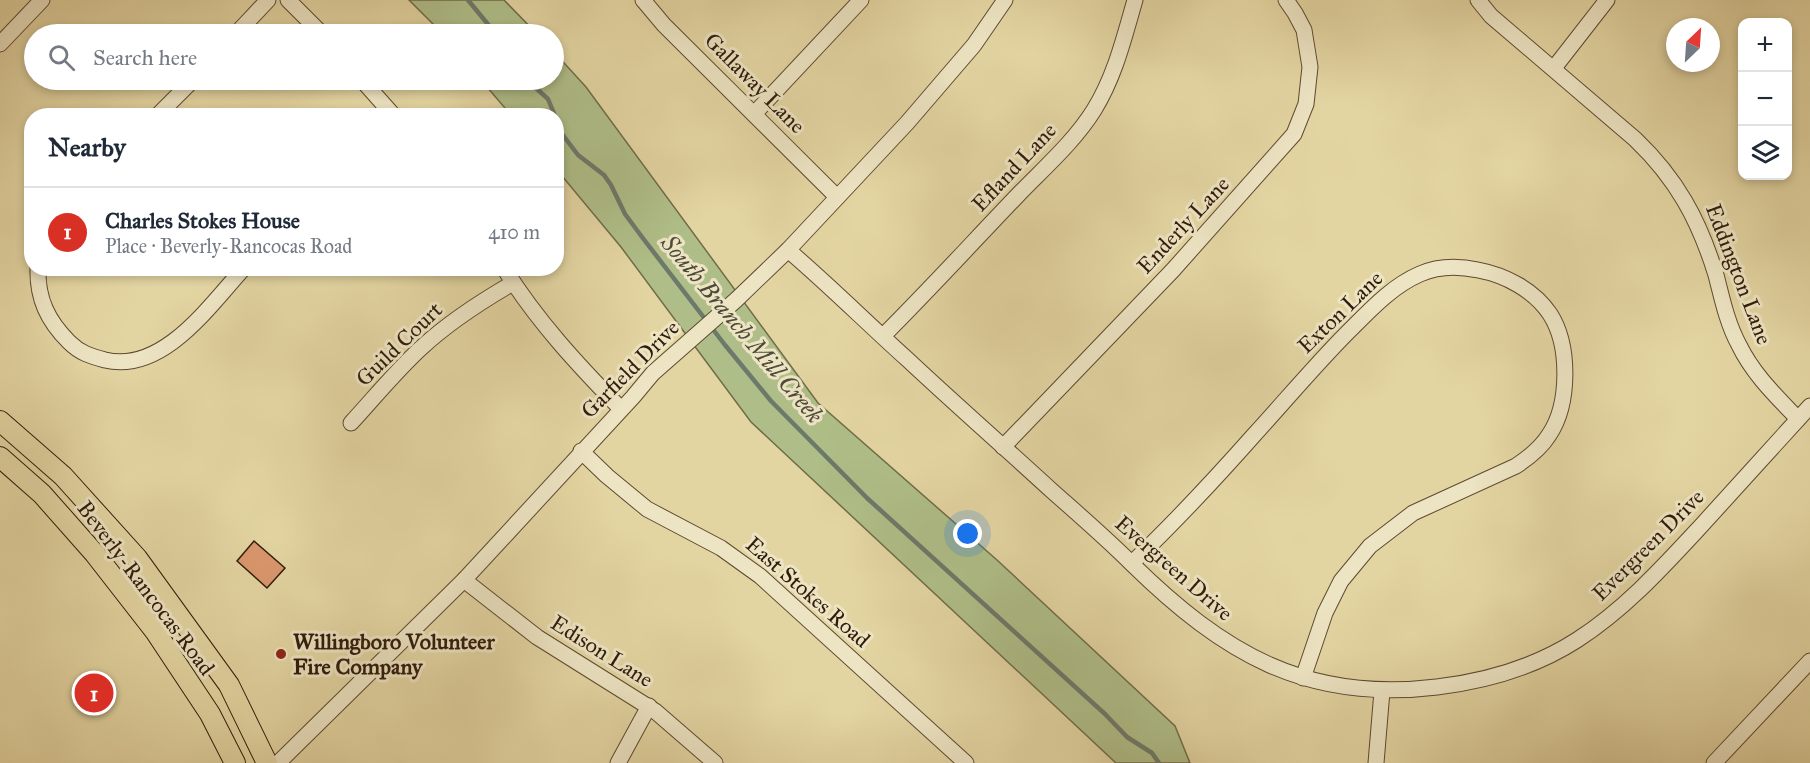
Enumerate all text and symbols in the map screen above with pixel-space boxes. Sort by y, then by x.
north arrow [1666,18,1720,72]
map controls [1738,18,1792,180]
button: + [1738,18,1792,72]
search box [24,24,564,90]
street label: Gallaway Lane [699,27,811,139]
icon: search [45,41,78,74]
text: Search here [93,44,197,71]
button: − [1738,72,1792,126]
street label: Efland Lane [966,117,1062,217]
button: layers [1738,126,1792,180]
text: Nearby [48,131,126,163]
street label: Enderly Lane [1131,171,1235,279]
street label: Eddington Lane [1700,200,1778,348]
text: Charles Stokes House [105,207,300,234]
text: 1 [64,220,71,244]
text: 410 m [488,220,540,244]
water label: South Branch Mill Creek [654,228,830,430]
text: Place · Beverly-Rancocas Road [105,234,352,258]
street label: Exton Lane [1292,265,1388,359]
street label: Guild Court [350,296,448,392]
street label: Garfield Drive [575,314,685,424]
street label: Evergreen Drive [1586,483,1710,607]
street label: Beverly-Rancocas Road [72,495,220,681]
street label: Evergreen Drive [1110,510,1238,626]
your location [953,519,982,548]
street label: East Stokes Road [740,531,876,653]
street label: Edison Lane [546,609,658,693]
place label: Willingboro Volunteer Fire Company [293,628,495,680]
marker: Willingboro Volunteer Fire Company [274,647,288,661]
pin: 1 [74,670,113,716]

